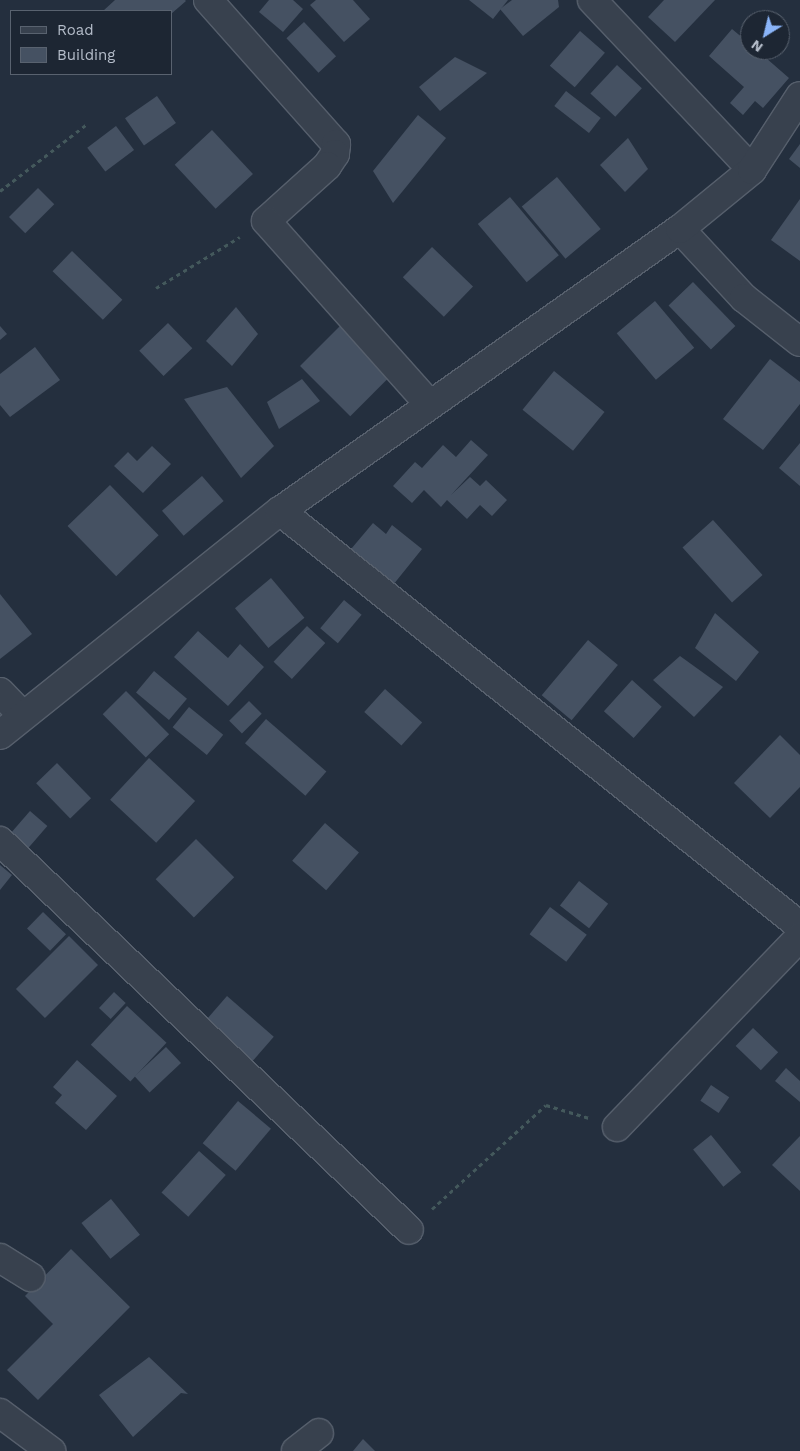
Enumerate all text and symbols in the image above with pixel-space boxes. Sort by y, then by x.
legend [10,10,172,75]
north arrow [740,10,790,60]
text: Road [57,21,94,39]
text: N [748,37,766,56]
text: Building [57,46,115,64]

